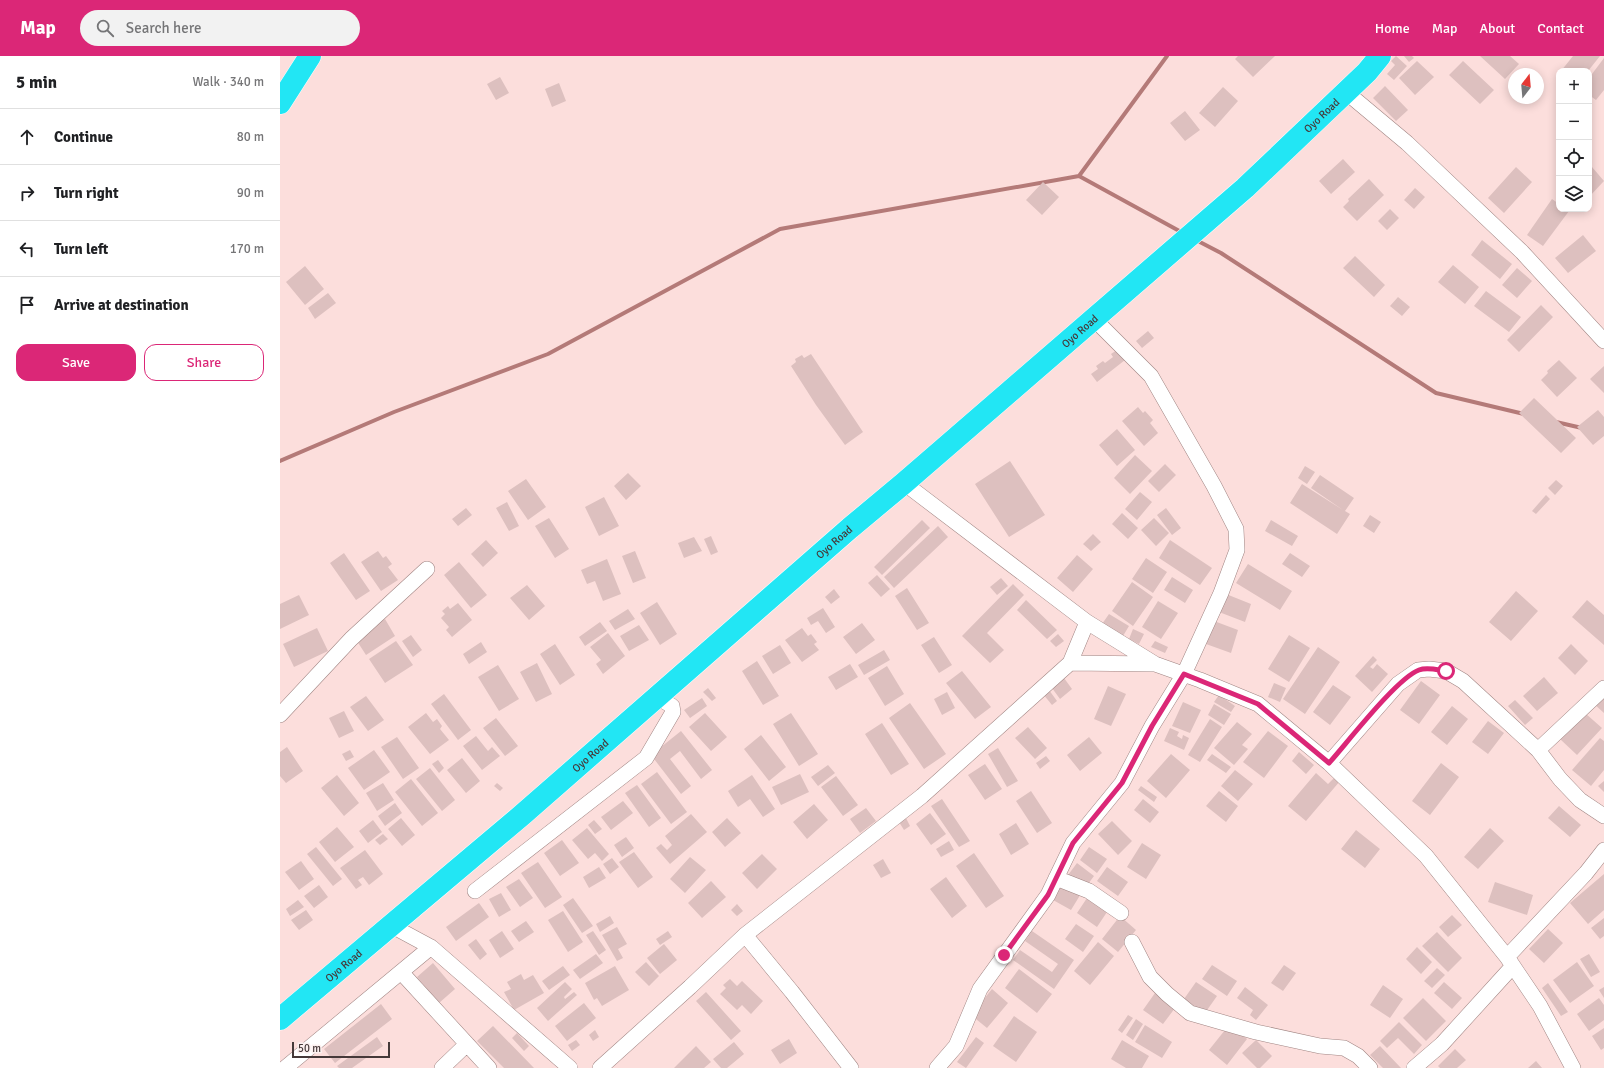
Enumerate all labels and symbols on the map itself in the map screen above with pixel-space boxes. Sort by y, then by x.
north arrow [1508,68,1544,104]
street label: Oyo Road [1301,96,1342,136]
street label: Oyo Road [1059,312,1101,351]
street label: Oyo Road [813,523,855,562]
route start [1437,662,1455,680]
street label: Oyo Road [570,736,611,775]
route end [995,946,1013,964]
street label: Oyo Road [323,947,365,985]
scale bar [292,1040,390,1059]

